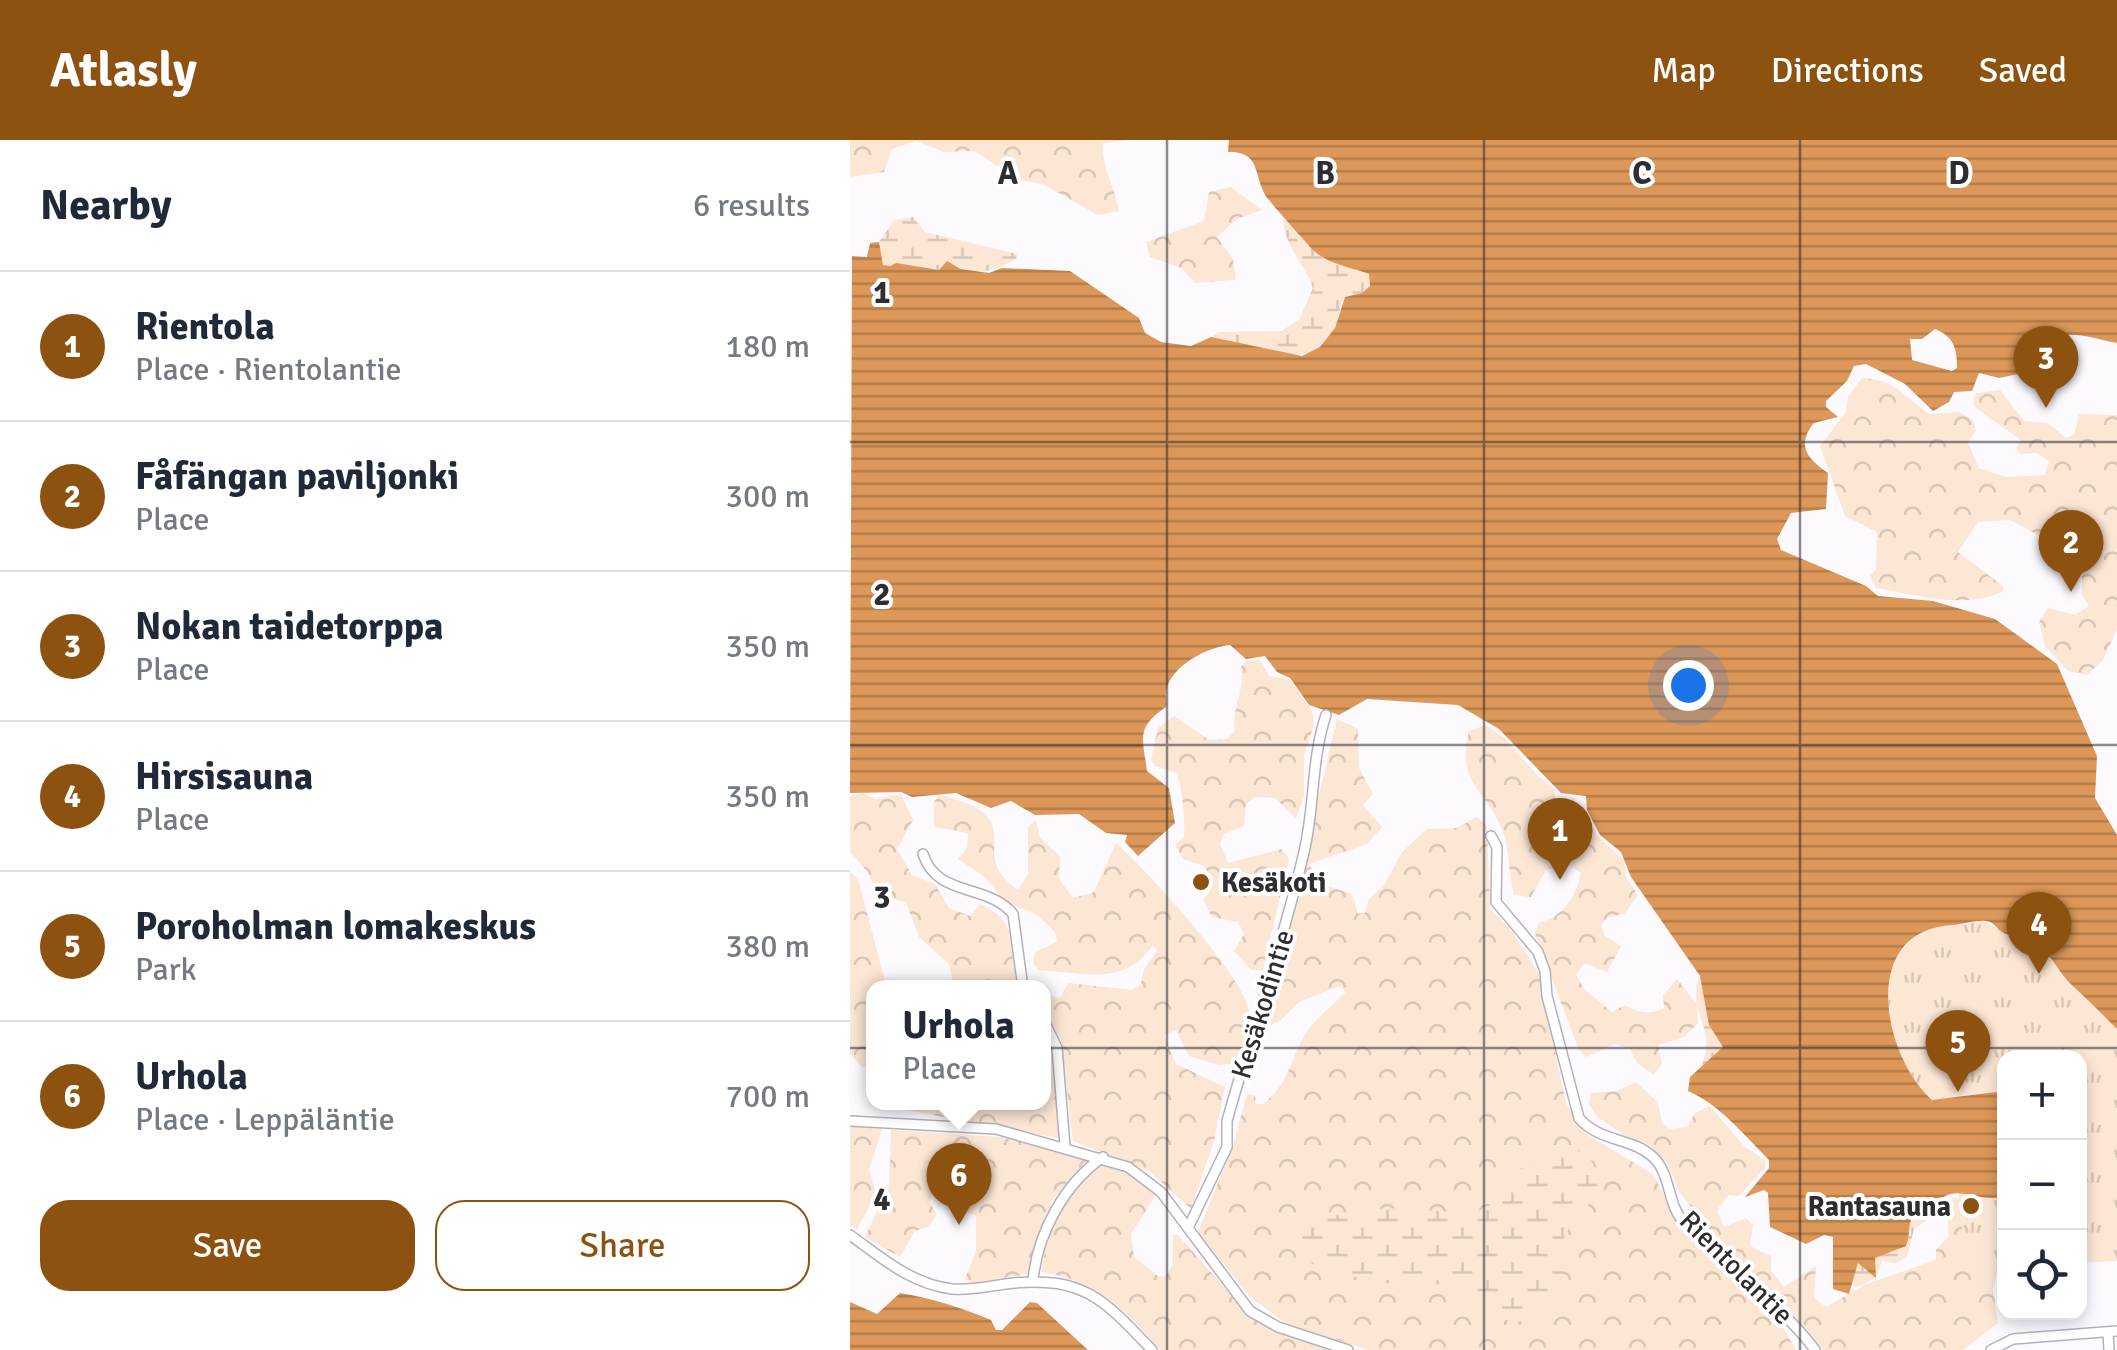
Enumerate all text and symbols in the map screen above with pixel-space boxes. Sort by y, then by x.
text: Atlasly [50,41,197,100]
text: Map [1651,49,1716,92]
text: Directions [1771,49,1924,92]
text: Saved [1979,49,2067,92]
text: A [998,154,1019,193]
text: B [1315,154,1335,193]
text: C [1632,154,1652,193]
text: D [1948,154,1970,193]
text: Nearby [40,180,172,231]
text: 6 results [693,186,810,225]
text: 1 [873,273,891,312]
text: Rientola [135,303,275,350]
pin: 3 [2014,326,2078,408]
text: 1 [64,327,81,366]
text: 180 m [726,327,810,366]
text: Place · Rientolantie [135,350,402,389]
text: Fåfängan paviljonki [135,453,459,500]
text: 2 [64,477,81,516]
text: 300 m [726,477,810,516]
text: Place [135,500,210,539]
pin: 2 [2038,510,2104,592]
text: 2 [873,575,891,614]
text: Nokan taidetorppa [135,603,444,650]
text: 3 [64,627,81,666]
text: 350 m [726,627,810,666]
text: Place [135,650,210,689]
your location [1663,660,1714,711]
text: Hirsisauna [135,753,313,800]
text: 4 [64,777,81,816]
text: 350 m [726,777,810,816]
pin: 1 [1528,798,1592,880]
text: Place [135,800,210,839]
place label: Kesäkoti [1221,866,1326,900]
marker: Kesäkoti [1190,871,1212,893]
text: 3 [873,878,891,917]
pin: 4 [2006,892,2072,974]
text: Poroholman lomakeskus [135,903,536,950]
street label: Kesäkodintie [1224,926,1302,1083]
text: 5 [64,927,81,966]
text: 380 m [726,927,810,966]
text: Park [135,950,197,989]
popup [866,980,1051,1110]
text: Urhola [902,1002,1015,1049]
pin: 5 [1926,1010,1990,1092]
text: Place [902,1049,977,1088]
map controls [1997,1050,2087,1320]
button: + [1997,1050,2087,1140]
text: Urhola [135,1053,248,1100]
text: 6 [64,1077,81,1116]
text: 700 m [726,1077,810,1116]
text: Place · Leppäläntie [135,1100,395,1139]
button: − [1997,1140,2087,1230]
pin: 6 [926,1142,992,1225]
text: 4 [873,1180,891,1219]
place label: Rantasauna [1808,1190,1951,1224]
marker: Rantasauna [1960,1195,1982,1217]
button: Save [40,1200,415,1291]
button: Share [435,1200,810,1291]
street label: Rientolantie [1672,1204,1800,1332]
button: locate [1997,1230,2087,1320]

